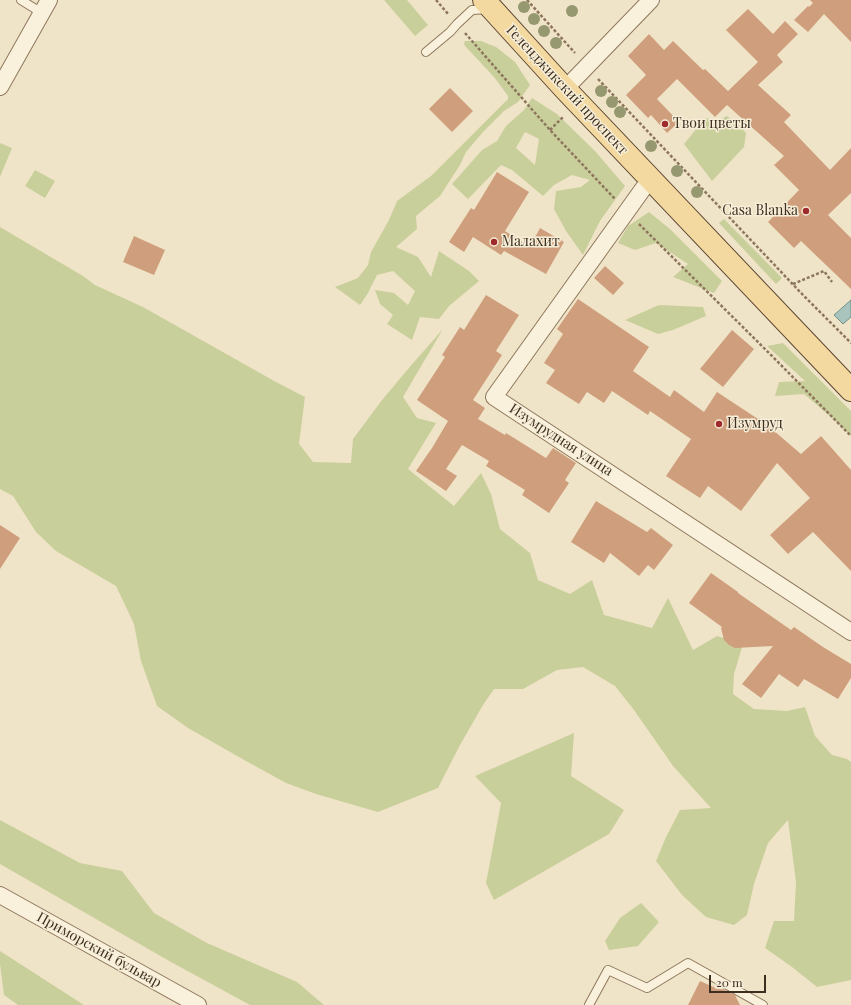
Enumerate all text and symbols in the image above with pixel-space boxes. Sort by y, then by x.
street label: Геленджикский проспект [503,22,631,158]
place label: Твои цветы [673,116,751,132]
marker: Твои цветы [660,119,670,129]
place label: Casa Blanka [722,203,798,219]
marker: Casa Blanka [801,206,811,216]
place label: Малахит [502,234,560,250]
marker: Малахит [489,237,499,247]
street label: Изумрудная улица [506,400,616,480]
place label: Изумруд [727,416,783,432]
marker: Изумруд [714,419,724,429]
street label: Приморский бульвар [34,909,164,991]
scale bar [711,967,768,993]
text: 20 m [716,974,743,990]

